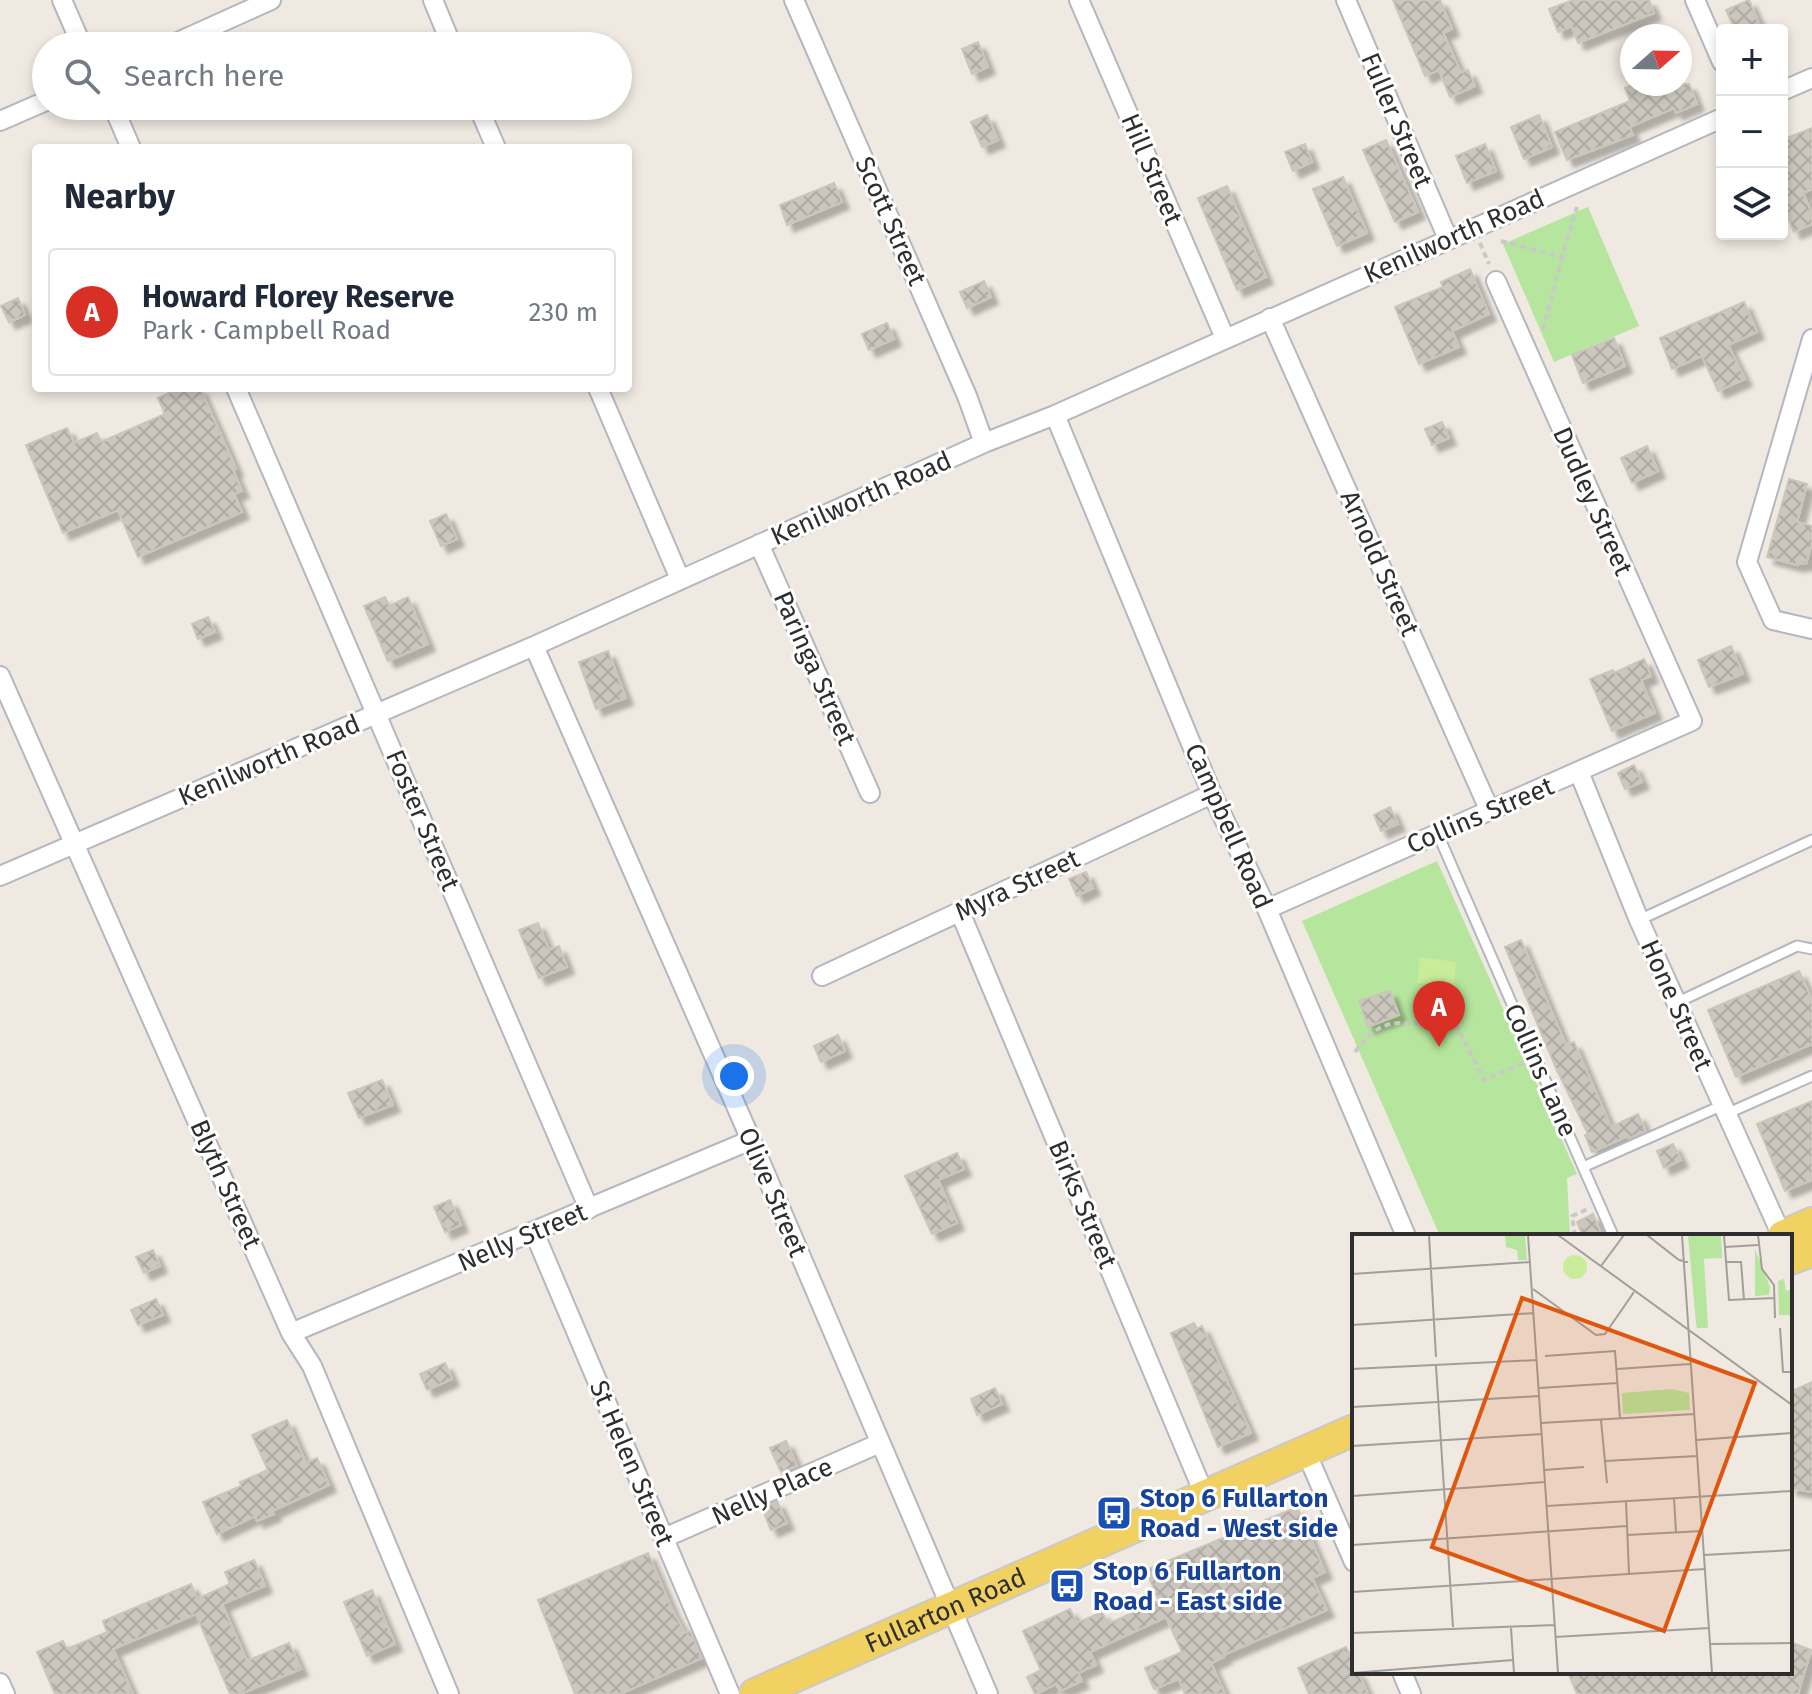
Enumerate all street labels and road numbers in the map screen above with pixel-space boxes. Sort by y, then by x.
street label: Fuller Street [1354,48,1439,193]
street label: Hill Street [1114,109,1189,230]
street label: Scott Street [848,152,933,291]
street label: Kenilworth Road [1359,183,1549,290]
street label: Dudley Street [1546,422,1639,581]
street label: Kenilworth Road [766,445,956,552]
street label: Arnold Street [1334,486,1426,641]
street label: Paringa Street [767,587,863,750]
street label: Kenilworth Road [174,708,365,813]
street label: Campbell Road [1178,739,1279,914]
street label: Foster Street [379,745,466,896]
street label: Collins Street [1402,770,1559,860]
street label: Myra Street [950,843,1085,928]
street label: Hone Street [1634,935,1719,1076]
street label: Collins Lane [1497,999,1584,1142]
street label: Blyth Street [183,1115,268,1254]
street label: Olive Street [731,1123,814,1262]
street label: Birks Street [1042,1136,1124,1273]
street label: Nelly Street [453,1196,592,1279]
street label: St Helen Street [583,1376,681,1551]
street label: Nelly Place [707,1451,838,1532]
street label: Fullarton Road [860,1562,1031,1660]

